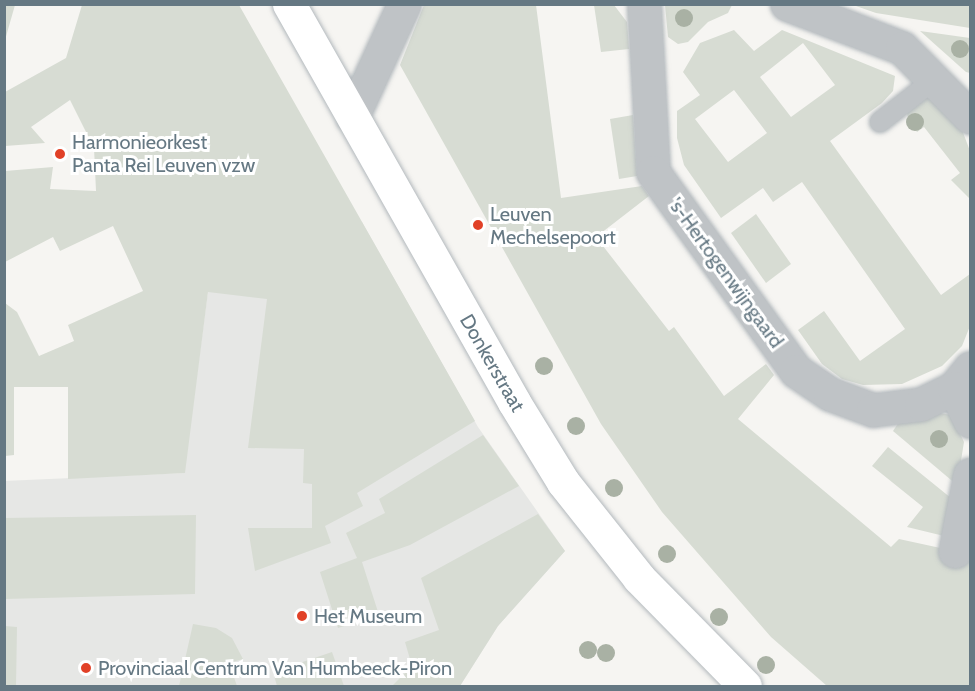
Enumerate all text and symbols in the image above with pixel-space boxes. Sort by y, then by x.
place label: Harmonieorkest Panta Rei Leuven vzw [72,130,255,177]
marker: Harmonieorkest Panta Rei Leuven vzw [53,147,67,161]
street label: 's-Hertogenwijngaard [663,193,789,353]
place label: Leuven Mechelsepoort [490,202,616,249]
marker: Leuven Mechelsepoort [471,218,485,232]
street label: Donkerstraat [454,310,530,416]
place label: Het Museum [314,604,422,628]
marker: Het Museum [295,609,309,623]
place label: Provinciaal Centrum Van Humbeeck-Piron [98,656,452,680]
marker: Provinciaal Centrum Van Humbeeck-Piron [79,661,93,675]

